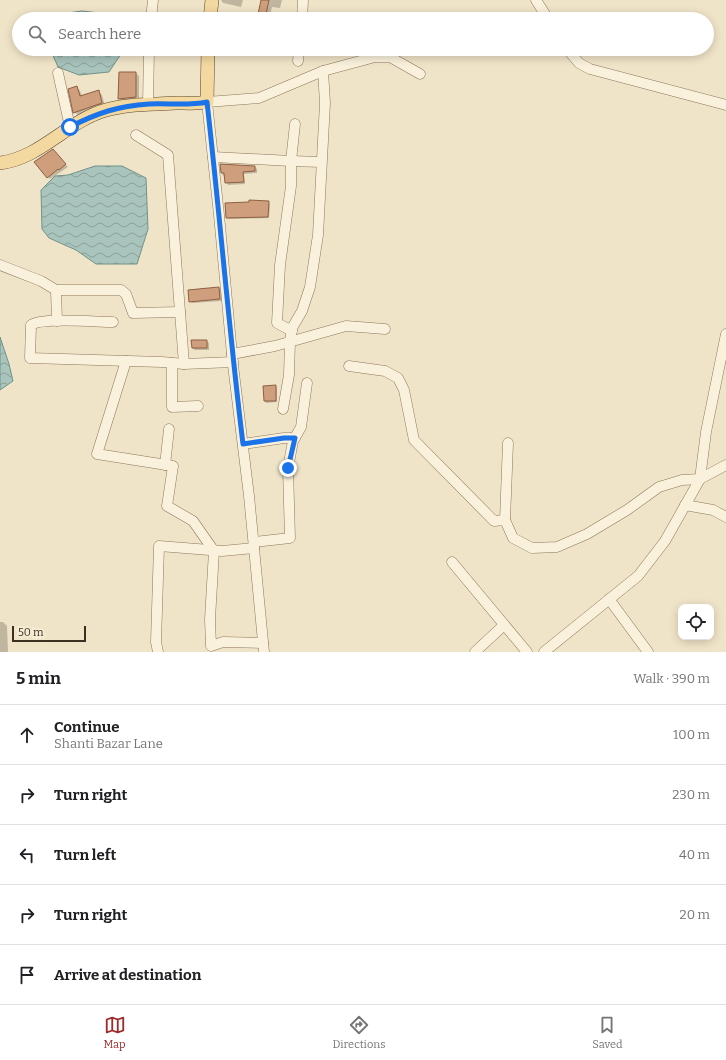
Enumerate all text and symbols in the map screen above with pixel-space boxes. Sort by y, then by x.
search box [12,12,714,56]
icon: search [26,23,48,45]
text: Search here [58,25,141,43]
route start [61,118,79,136]
route end [279,459,297,477]
map controls [678,604,714,640]
button: locate [678,604,714,640]
scale bar [12,624,86,643]
text: 50 m [18,626,44,639]
text: 5 min [16,668,61,689]
text: Walk · 390 m [633,671,710,686]
text: Continue [54,718,120,736]
icon: ahead [16,724,38,746]
text: 100 m [673,727,710,742]
text: Shanti Bazar Lane [54,736,163,751]
icon: right [16,784,38,806]
text: Turn right [54,786,127,804]
text: 230 m [672,787,710,802]
icon: left [16,844,38,866]
text: Turn left [54,846,116,864]
text: 40 m [679,847,710,862]
icon: right [16,904,38,926]
text: Turn right [54,906,127,924]
text: 20 m [680,907,710,922]
icon: arrive [16,964,38,986]
text: Arrive at destination [54,966,201,984]
tab: Map [103,1014,126,1051]
tab: Directions [333,1014,385,1051]
tab: Saved [592,1014,623,1051]

